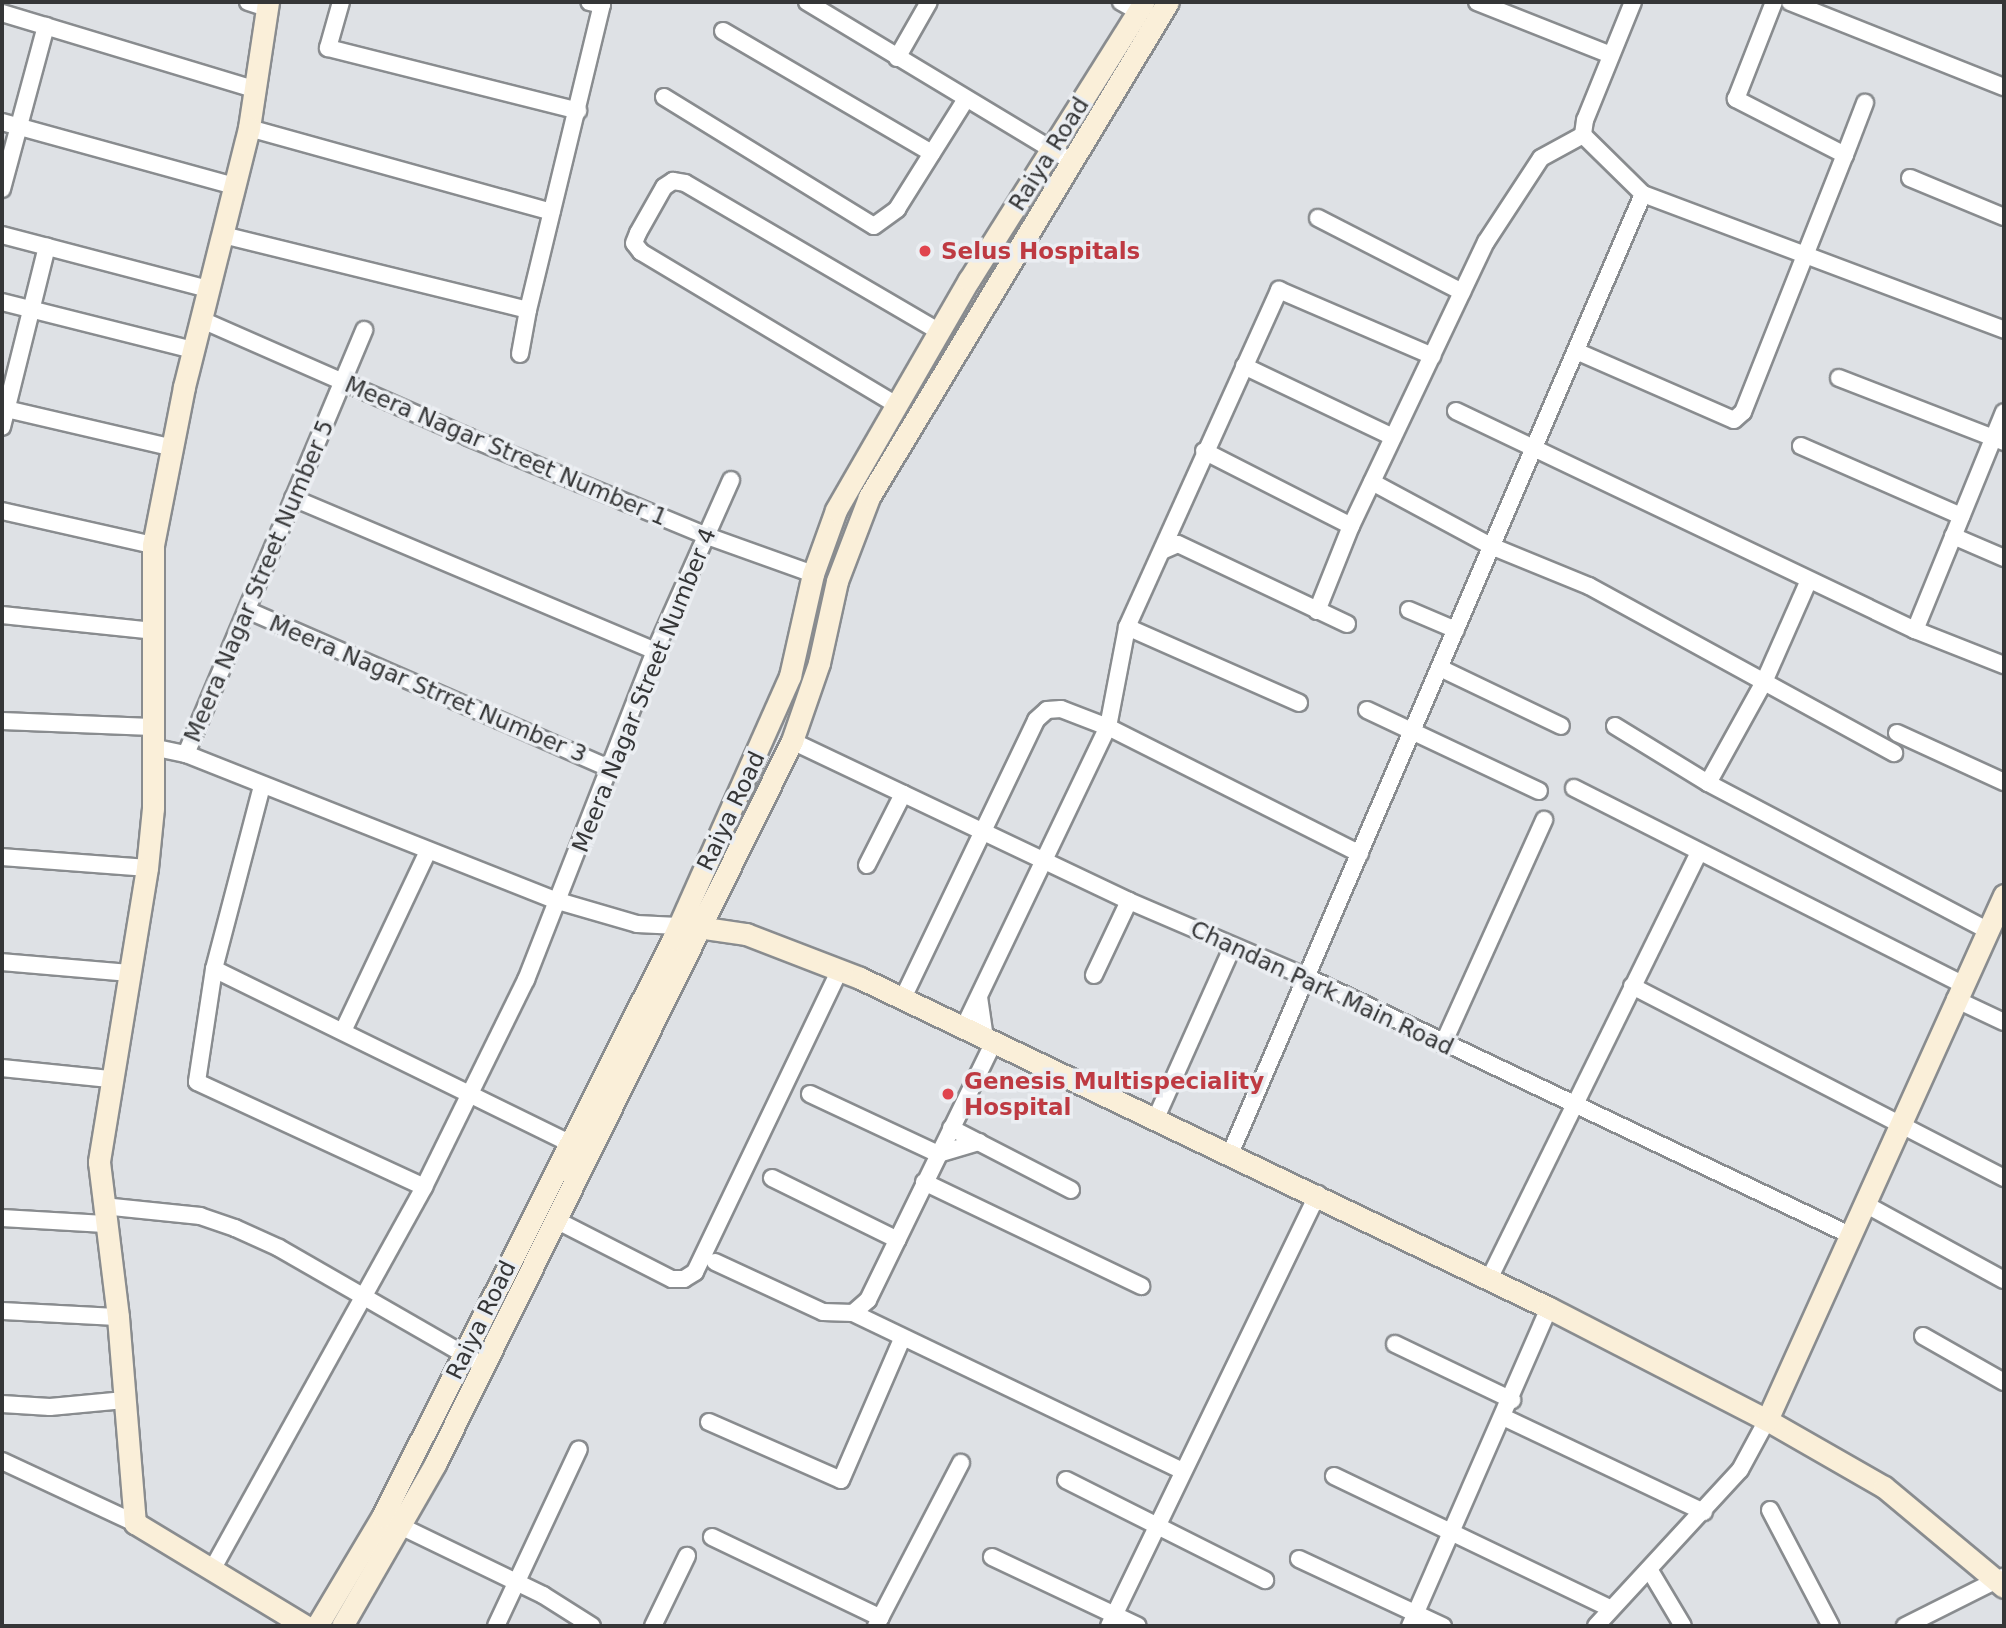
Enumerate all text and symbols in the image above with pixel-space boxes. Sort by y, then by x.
street label: Raiya Road [1003,92,1095,216]
place label: Selus Hospitals [941,237,1140,265]
marker: Selus Hospitals [915,241,935,261]
street label: Meera Nagar Street Number 1 [341,370,671,532]
street label: Meera Nagar Street Number 5 [178,416,340,746]
street label: Meera Nagar Street Number 4 [566,524,722,856]
street label: Meera Nagar Strret Number 3 [265,609,591,769]
street label: Raiya Road [691,747,771,875]
street label: Chandan Park Main Road [1186,915,1458,1061]
place label: Genesis Multispeciality Hospital [964,1067,1264,1121]
marker: Genesis Multispeciality Hospital [938,1084,958,1104]
street label: Raiya Road [440,1256,522,1384]

